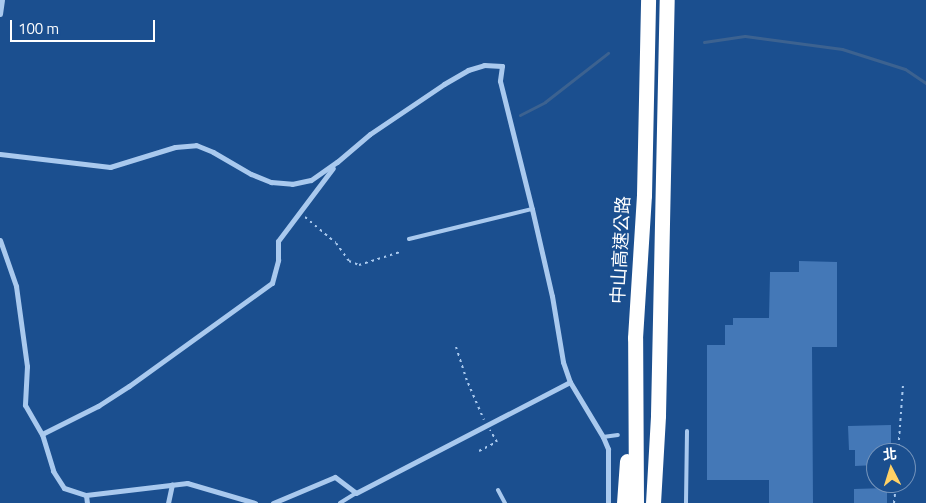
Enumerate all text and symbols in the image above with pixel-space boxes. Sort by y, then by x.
scale bar [12,10,158,42]
text: 100 m [18,17,59,40]
street label: 中山高速公路 [607,196,635,304]
text: 北 [882,442,898,465]
north arrow [866,443,916,493]

